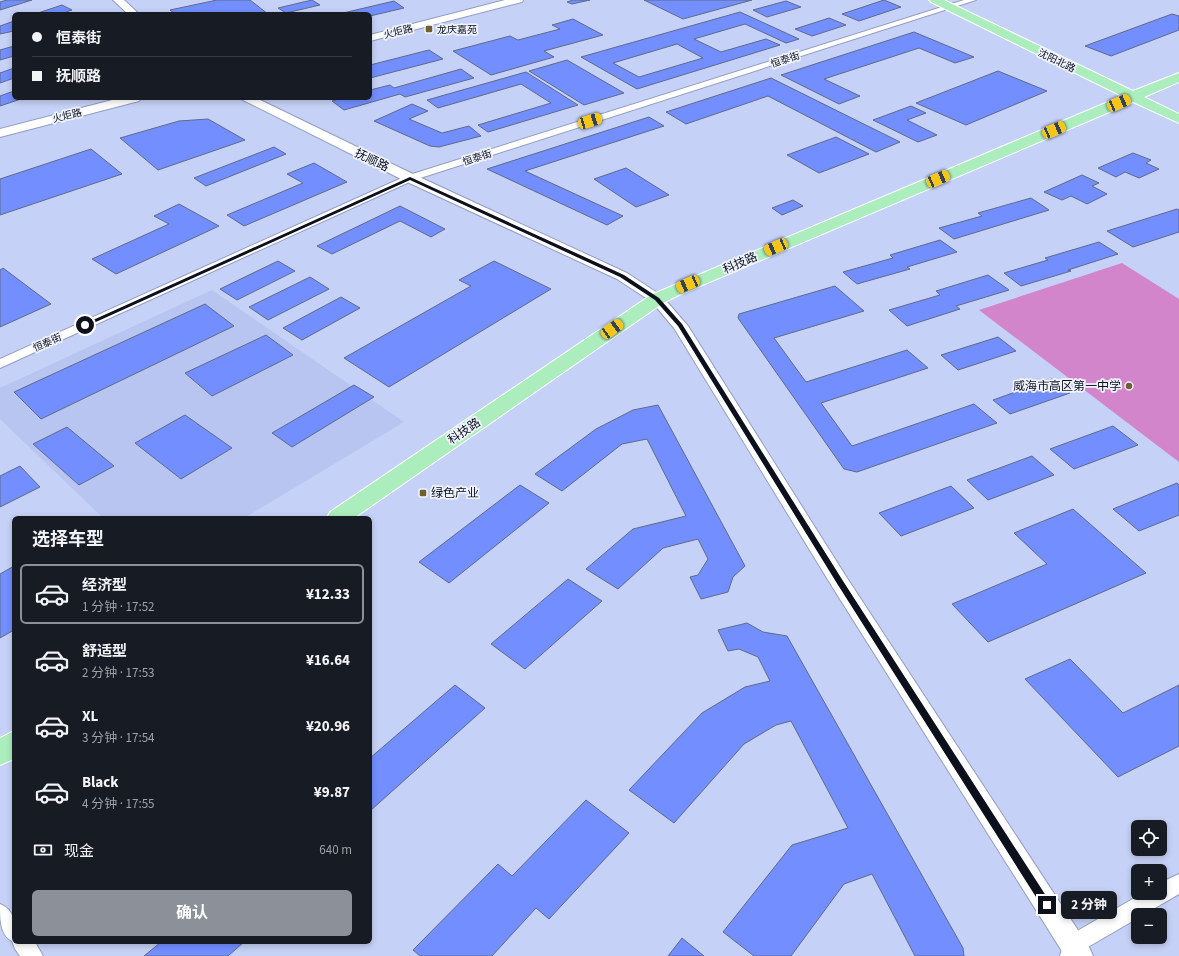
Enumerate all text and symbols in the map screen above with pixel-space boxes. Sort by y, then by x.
street label: 火炬路 [382,22,414,42]
place label: 龙庆嘉苑 [437,23,477,37]
marker: 龙庆嘉苑 [424,24,434,34]
text: 恒泰街 [56,28,101,49]
street label: 沈阳北路 [1036,46,1078,76]
street label: 恒泰街 [769,49,802,71]
text: 抚顺路 [56,66,101,87]
car [1106,93,1132,113]
street label: 火炬路 [51,106,83,126]
car [577,112,603,130]
car [1041,120,1067,140]
street label: 抚顺路 [352,145,392,176]
street label: 恒泰街 [461,147,494,169]
car [925,169,951,189]
car [763,237,789,257]
street label: 科技路 [720,249,760,278]
car [675,274,701,294]
route start [76,316,94,334]
car [599,317,625,341]
street label: 恒泰街 [31,330,64,355]
place label: 威海市高区第一中学 [1013,378,1121,395]
marker: 威海市高区第一中学 [1124,381,1134,391]
street label: 科技路 [445,414,484,449]
place label: 绿色产业 [431,485,479,502]
marker: 绿色产业 [418,488,428,498]
text: 选择车型 [32,527,104,552]
text: 经济型 [82,575,127,596]
icon: car [34,576,70,612]
text: ¥12.33 [306,584,350,605]
text: 1 分钟 · 17:52 [82,598,155,616]
text: 舒适型 [82,641,127,662]
icon: car [34,642,70,678]
text: ¥16.64 [306,650,350,671]
text: 2 分钟 · 17:53 [82,664,155,682]
text: XL [82,706,98,727]
icon: car [34,708,70,744]
text: ¥20.96 [306,716,350,737]
text: 3 分钟 · 17:54 [82,729,155,747]
text: Black [82,772,119,793]
icon: car [34,774,70,810]
text: ¥9.87 [314,782,350,803]
text: 4 分钟 · 17:55 [82,795,155,813]
map controls [1131,820,1167,944]
button: locate [1131,820,1167,856]
icon: cash [32,839,54,861]
text: 现金 [64,841,94,862]
text: 640 m [319,841,352,859]
button: + [1131,864,1167,900]
button: 确认 [32,890,352,936]
callout: 2 分钟 [1061,891,1117,919]
route end [1038,896,1056,914]
text: 2 分钟 [1071,896,1107,914]
button: − [1131,908,1167,944]

